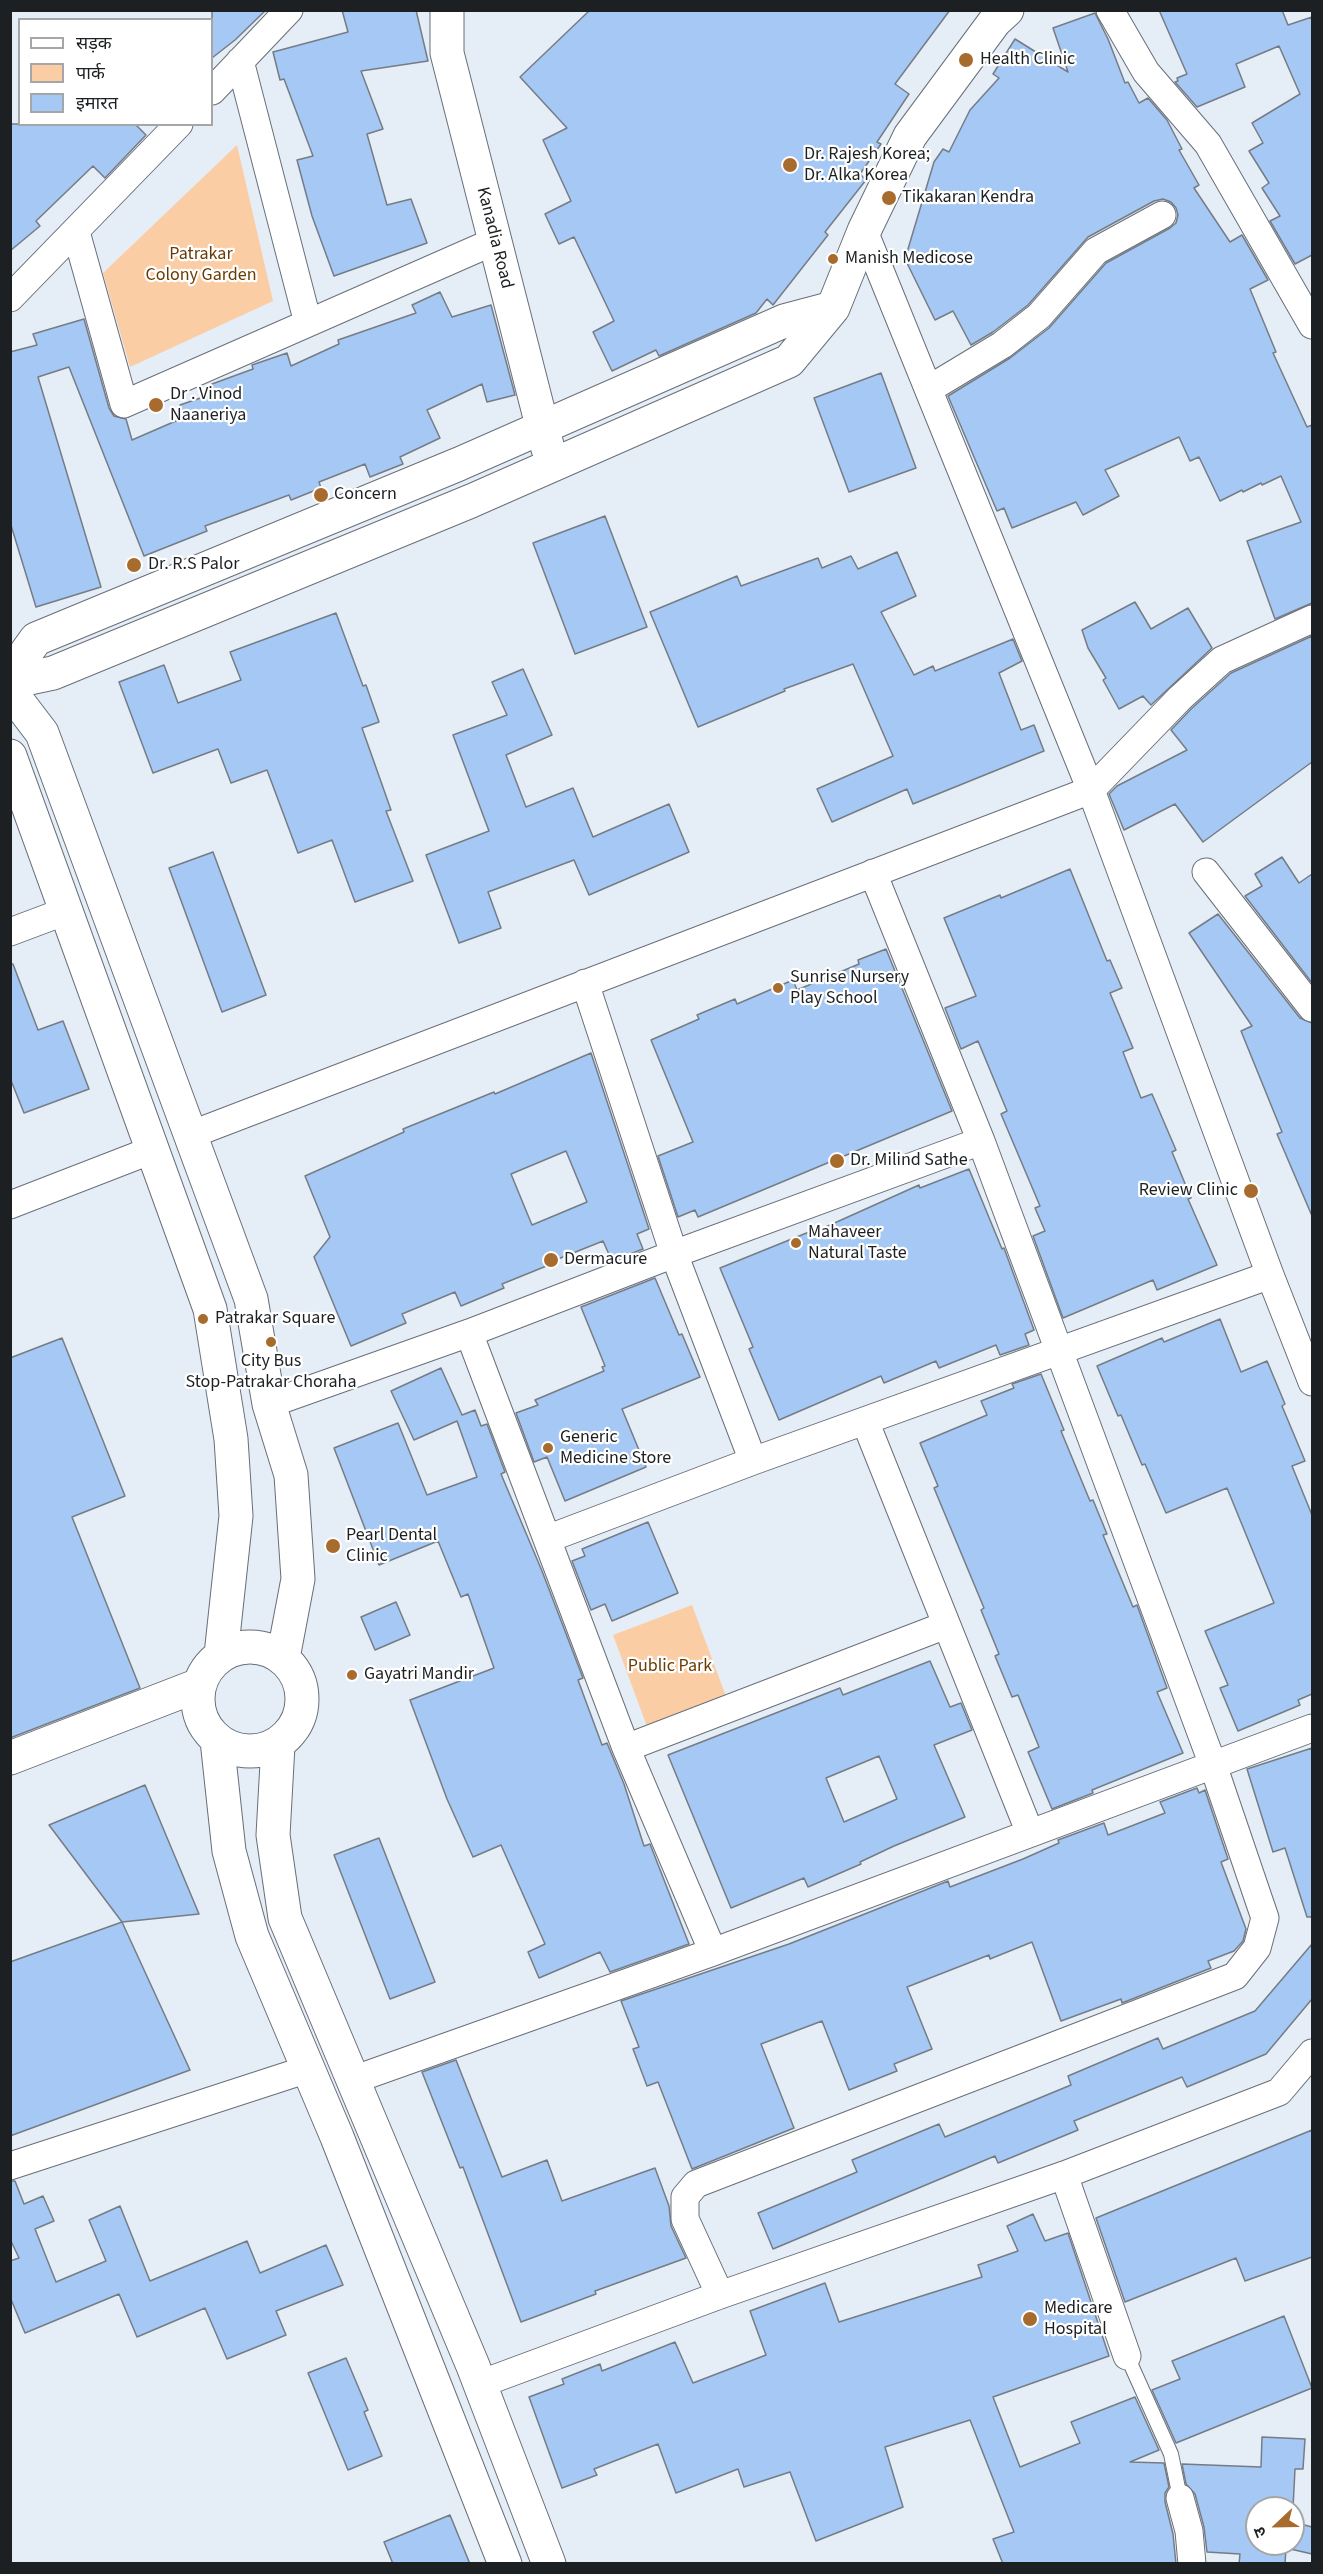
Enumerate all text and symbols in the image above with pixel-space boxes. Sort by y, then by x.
legend [18,18,213,126]
text: सड़क [76,31,112,56]
place label: Health Clinic [980,49,1075,71]
marker: Health Clinic [957,51,975,69]
text: पार्क [76,61,105,86]
text: इमारत [76,91,118,116]
place label: Dr. Rajesh Korea; Dr. Alka Korea [804,144,930,186]
marker: Dr. Rajesh Korea; Dr. Alka Korea [781,156,799,174]
street label: Kanadia Road [471,185,517,291]
place label: Tikakaran Kendra [902,187,1034,209]
marker: Tikakaran Kendra [880,189,898,207]
park label: Patrakar Colony Garden [145,244,257,286]
place label: Manish Medicose [845,248,973,270]
marker: Manish Medicose [826,252,840,266]
place label: Dr . Vinod Naaneriya [170,384,246,426]
marker: Dr . Vinod Naaneriya [147,396,165,414]
place label: Concern [334,484,397,506]
marker: Concern [312,486,330,504]
place label: Dr. R.S Palor [148,554,239,576]
marker: Dr. R.S Palor [125,556,143,574]
place label: Sunrise Nursery Play School [790,967,909,1010]
marker: Sunrise Nursery Play School [771,981,785,995]
place label: Dr. Milind Sathe [850,1150,968,1172]
marker: Dr. Milind Sathe [828,1152,846,1170]
place label: Review Clinic [1139,1180,1238,1202]
marker: Review Clinic [1242,1182,1260,1200]
place label: Mahaveer Natural Taste [808,1222,907,1264]
marker: Mahaveer Natural Taste [789,1236,803,1250]
place label: Dermacure [564,1249,647,1271]
marker: Dermacure [542,1251,560,1269]
place label: Patrakar Square [215,1308,335,1330]
marker: Patrakar Square [196,1312,210,1326]
marker: City Bus Stop-Patrakar Choraha [264,1335,278,1349]
place label: City Bus Stop-Patrakar Choraha [186,1351,356,1394]
place label: Generic Medicine Store [560,1427,671,1470]
marker: Generic Medicine Store [541,1441,555,1455]
place label: Pearl Dental Clinic [346,1525,437,1568]
marker: Pearl Dental Clinic [324,1537,342,1555]
park label: Public Park [628,1656,712,1678]
place label: Gayatri Mandir [364,1664,474,1686]
marker: Gayatri Mandir [345,1668,359,1682]
place label: Medicare Hospital [1044,2298,1113,2340]
marker: Medicare Hospital [1021,2310,1039,2328]
north arrow [1245,2496,1305,2556]
text: उ [1248,2524,1272,2540]

